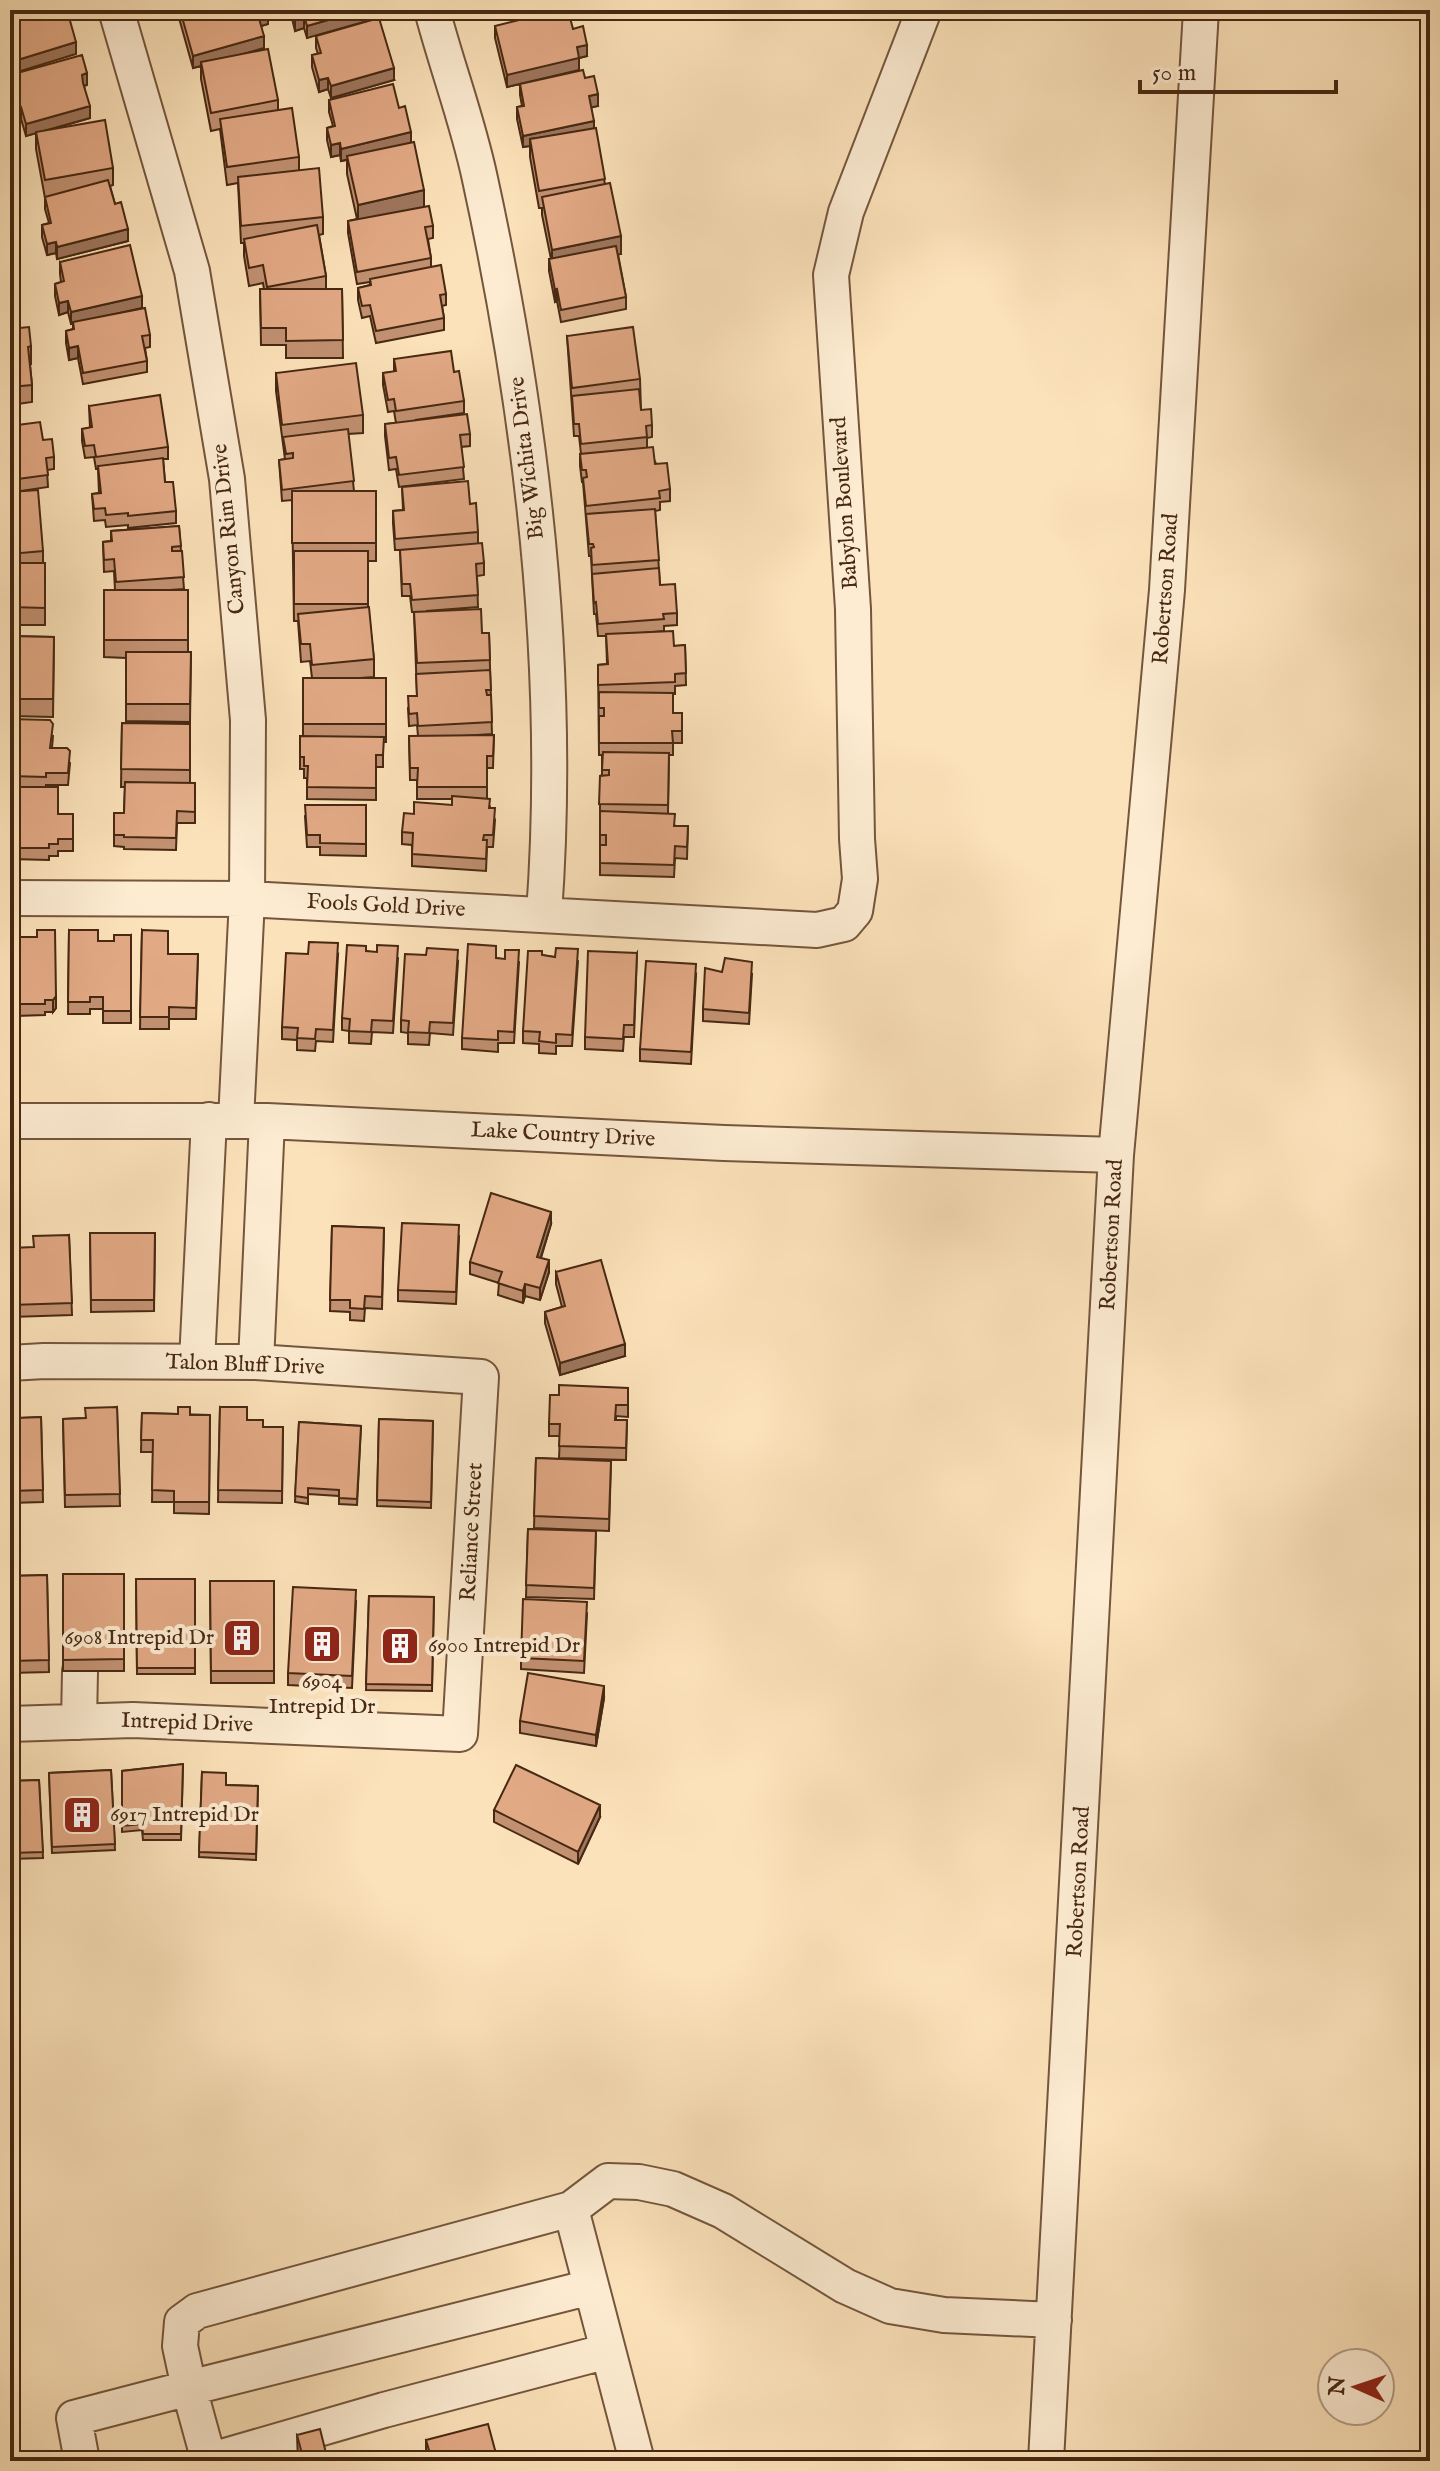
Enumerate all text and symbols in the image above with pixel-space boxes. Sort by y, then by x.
scale bar [1140,44,1336,94]
text: 50 m [1152,58,1196,89]
street label: Big Wichita Drive [503,375,551,541]
street label: Babylon Boulevard [825,415,865,590]
street label: Canyon Rim Drive [206,442,252,616]
street label: Robertson Road [1147,512,1185,666]
street label: Fools Gold Drive [306,888,466,924]
street label: Lake Country Drive [470,1116,656,1154]
street label: Robertson Road [1094,1158,1130,1312]
street label: Talon Bluff Drive [165,1348,325,1382]
street label: Reliance Street [454,1461,490,1602]
building icon: 6908 Intrepid Dr [221,1617,263,1659]
building icon: 6904 Intrepid Dr [301,1623,343,1665]
place label: 6908 Intrepid Dr [64,1624,214,1652]
building icon: 6900 Intrepid Dr [379,1625,421,1667]
place label: 6900 Intrepid Dr [428,1632,580,1660]
place label: 6904 Intrepid Dr [269,1668,375,1721]
street label: Intrepid Drive [120,1707,254,1739]
building icon: 6917 Intrepid Dr [61,1794,103,1836]
place label: 6917 Intrepid Dr [110,1801,259,1829]
street label: Robertson Road [1061,1805,1097,1959]
north arrow [1316,2347,1396,2427]
text: N [1323,2376,1353,2397]

